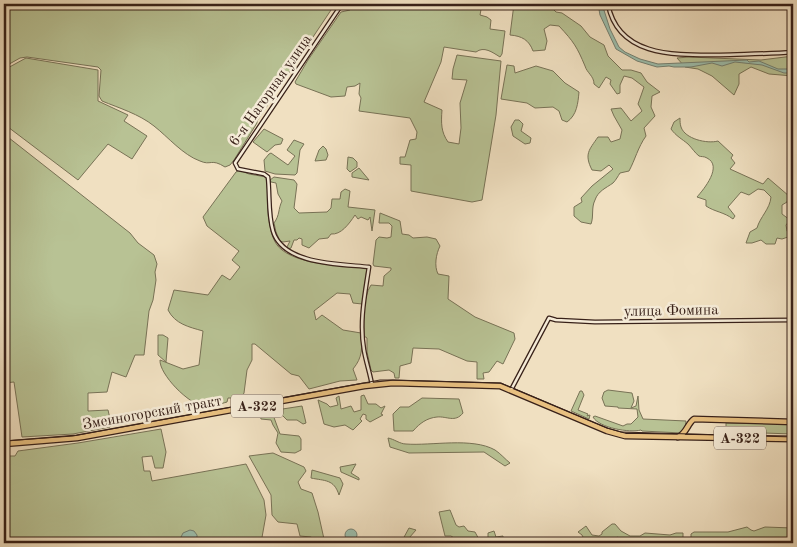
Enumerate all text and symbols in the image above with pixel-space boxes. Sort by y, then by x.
street label: 6-я Нагорная улица [227,32,316,149]
street label: улица Фомина [623,303,719,320]
street label: Змеиногорский тракт [82,394,223,433]
road number: А-322 [231,394,283,418]
road number: А-322 [714,426,766,449]

